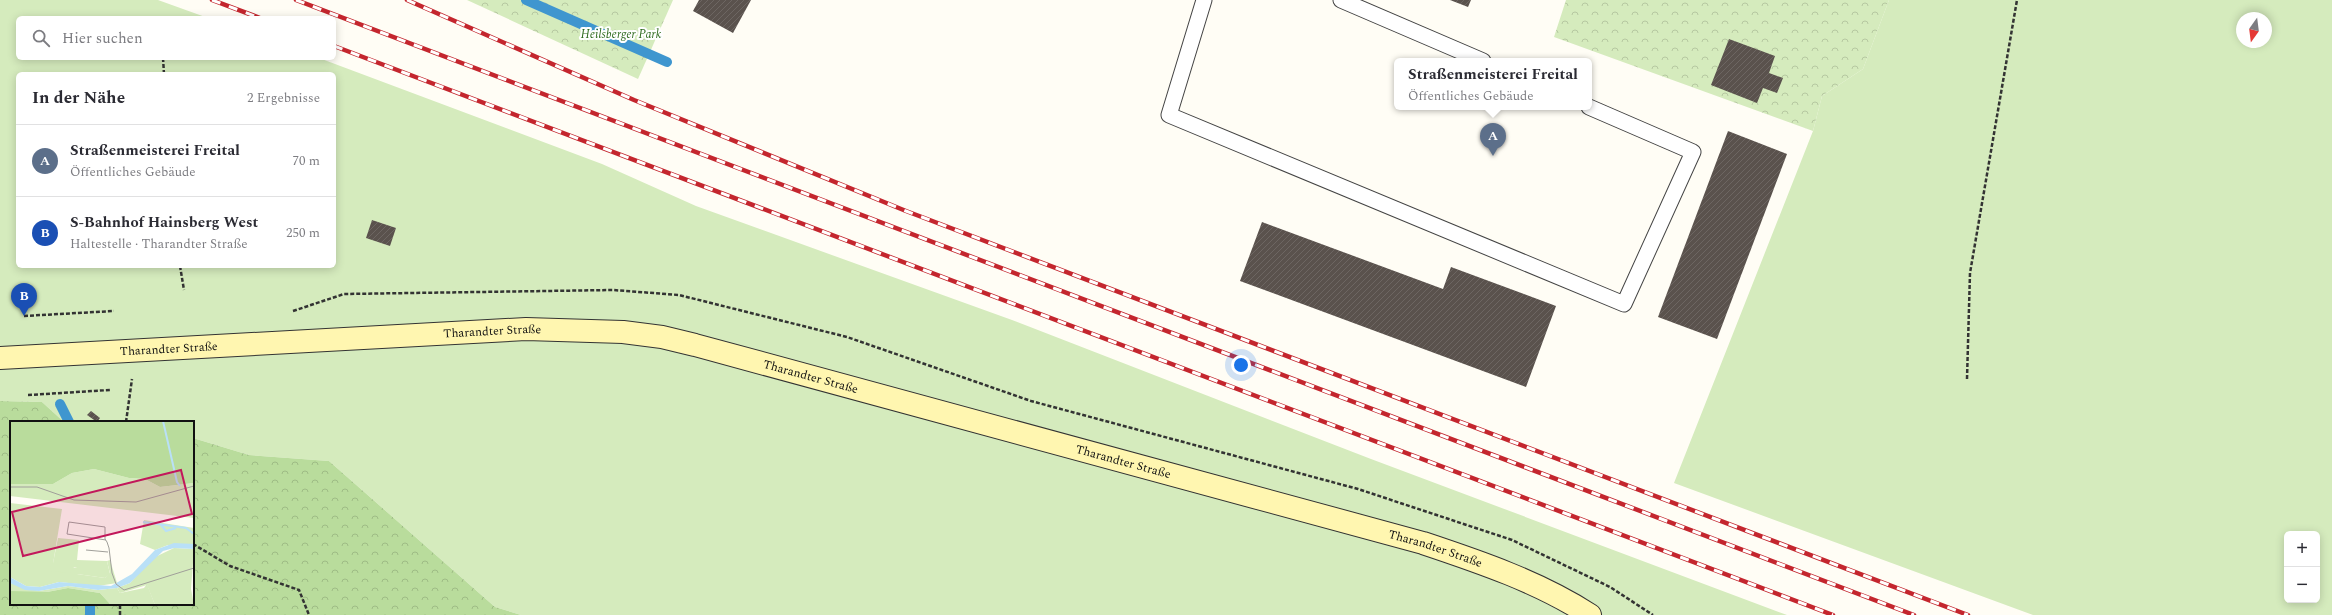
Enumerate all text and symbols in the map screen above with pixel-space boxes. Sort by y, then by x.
north arrow [2236,12,2272,48]
search box [16,16,336,60]
park label: Heilsberger Park [581,25,662,44]
icon: search [30,27,52,49]
text: Hier suchen [62,27,143,50]
popup [1394,58,1592,110]
text: Straßenmeisterei Freital [1408,63,1578,86]
text: In der Nähe [32,85,125,111]
text: Öffentliches Gebäude [1408,86,1534,106]
text: 2 Ergebnisse [247,88,320,108]
pin: A [1480,123,1506,156]
text: Straßenmeisterei Freital [70,139,240,162]
text: A [40,151,50,171]
text: 70 m [293,151,320,171]
text: Öffentliches Gebäude [70,162,196,182]
text: S-Bahnhof Hainsberg West [70,211,258,234]
text: B [40,223,50,243]
text: 250 m [286,223,320,243]
text: Haltestelle · Tharandter Straße [70,234,248,254]
pin: B [11,283,37,316]
street label: Tharandter Straße [443,319,542,343]
street label: Tharandter Straße [119,337,218,361]
street label: Tharandter Straße [761,354,861,399]
your location [1231,355,1251,375]
inset map [10,421,194,605]
street label: Tharandter Straße [1074,439,1173,484]
street label: Tharandter Straße [1386,525,1485,572]
map controls [2284,531,2320,603]
button: + [2284,531,2320,567]
button: − [2284,567,2320,603]

